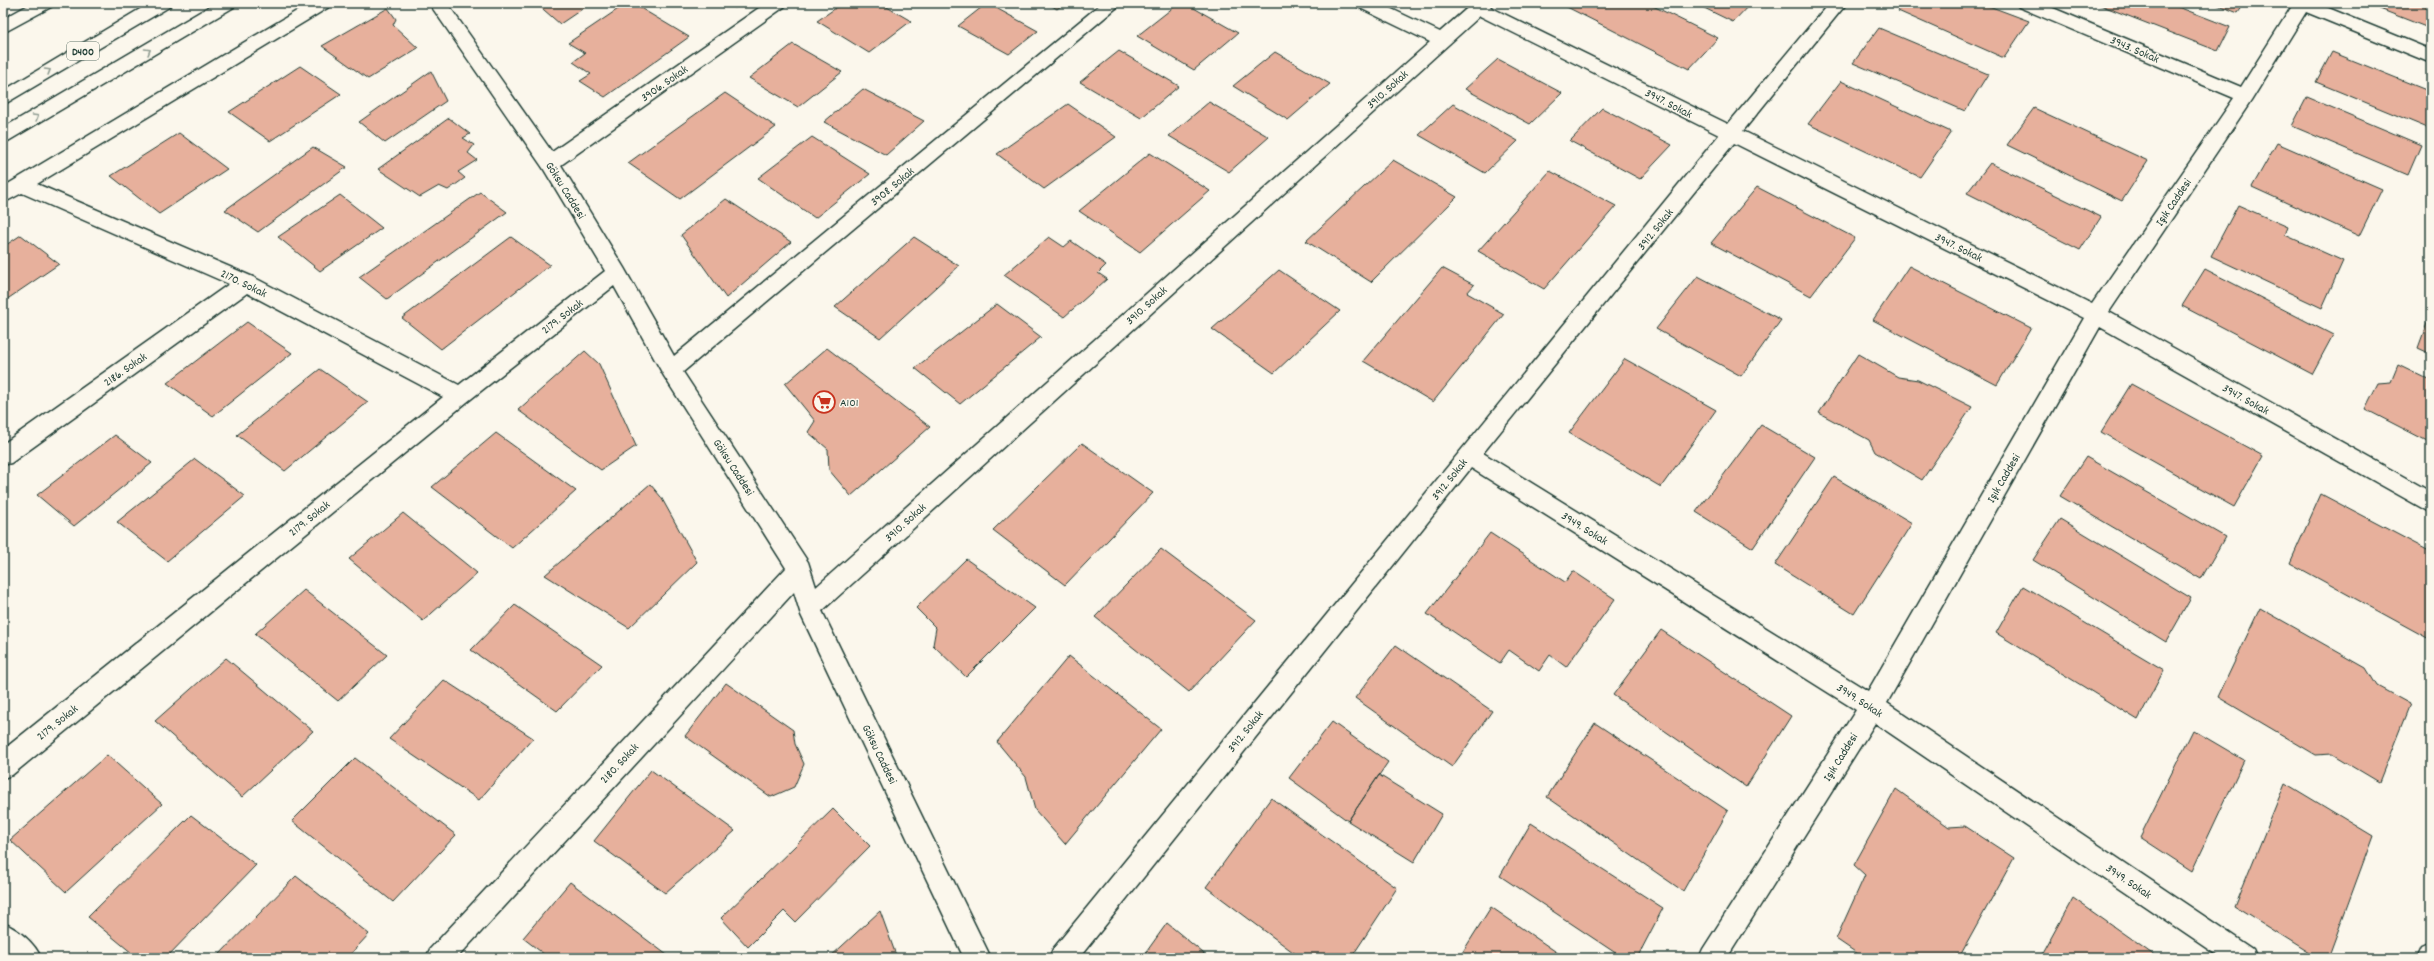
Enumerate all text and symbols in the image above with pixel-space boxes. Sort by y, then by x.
street label: 3943. Sokak [2107,32,2162,68]
road number: D400 [67,42,99,60]
one-way arrow [144,48,151,55]
street label: 3906. Sokak [638,62,692,107]
street label: 3910. Sokak [1363,67,1413,113]
one-way arrow [44,69,52,76]
street label: 3947. Sokak [1642,85,1695,124]
one-way arrow [32,115,39,122]
street label: Göksu Caddesi [540,159,589,223]
street label: 3908. Sokak [867,164,919,211]
street label: Işık Caddesi [2152,176,2196,230]
street label: 3912. Sokak [1634,205,1678,255]
street label: 3947. Sokak [1932,229,1985,267]
street label: 2170. Sokak [217,266,270,303]
street label: 3910. Sokak [1122,283,1172,329]
street label: 2179. Sokak [538,295,587,339]
street label: 2186. Sokak [101,349,151,391]
street label: 3947. Sokak [2219,380,2272,420]
supermarket icon: A101 [811,389,837,415]
place label: A101 [840,395,858,412]
street label: Göksu Caddesi [708,436,757,500]
street label: Işık Caddesi [1983,451,2025,506]
street label: 3912. Sokak [1428,455,1472,505]
street label: 2179. Sokak [286,497,334,541]
street label: 3910. Sokak [881,500,931,546]
street label: 3949. Sokak [1558,508,1611,550]
street label: 3949. Sokak [1833,680,1886,723]
street label: 2179. Sokak [34,701,82,745]
street label: 3912. Sokak [1224,707,1268,757]
street label: Göksu Caddesi [857,722,900,787]
street label: Işık Caddesi [1820,730,1863,785]
street label: 2180. Sokak [597,740,643,788]
street label: 3949. Sokak [2102,861,2155,904]

